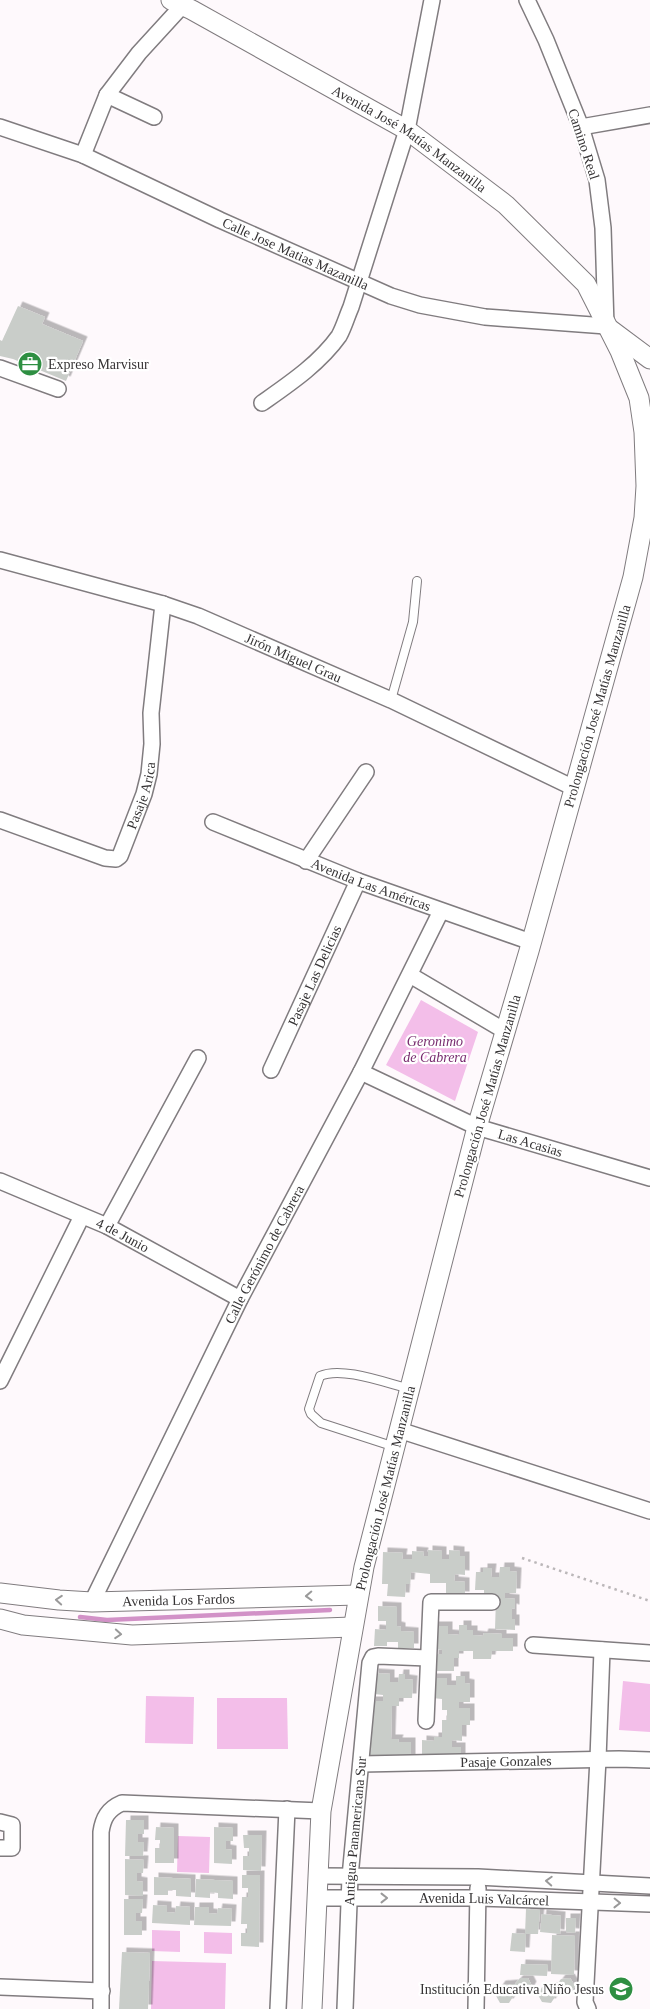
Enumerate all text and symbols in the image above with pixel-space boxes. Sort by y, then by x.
street label: Avenida José Matías Manzanilla [329,83,490,196]
street label: Camino Real [565,107,602,182]
street label: Calle Jose Matias Mazanilla [220,215,372,293]
office icon: Expreso Marvisur [17,351,43,377]
place label: Expreso Marvisur [48,357,149,372]
street label: Prolongación José Matías Manzanilla [561,602,634,809]
street label: Jirón Miguel Grau [243,631,344,686]
street label: Pasaje Arica [124,761,158,831]
street label: Avenida Las Américas [309,856,433,914]
street label: Pasaje Las Delicias [285,923,345,1028]
street label: Prolongación José Matías Manzanilla [451,992,524,1199]
park label: Geronimo de Cabrera [403,1034,467,1065]
street label: Las Acasias [496,1127,564,1160]
street label: Calle Gerónimo de Cabrera [222,1182,308,1326]
street label: 4 de Junio [94,1215,151,1255]
street label: Prolongación José Matías Manzanilla [353,1383,418,1592]
street label: Avenida Los Fardos [122,1591,235,1609]
one-way arrow [305,1591,313,1602]
one-way arrow [55,1595,63,1606]
one-way arrow [114,1628,122,1639]
street label: Pasaje Gonzales [460,1753,552,1770]
street label: Antigua Panamericana Sur [342,1756,369,1906]
one-way arrow [545,1875,553,1886]
street label: Avenida Luis Valcárcel [419,1891,549,1908]
one-way arrow [381,1893,389,1904]
one-way arrow [613,1898,621,1909]
school or university icon: Institución Educativa Niño Jesus [608,1976,634,2002]
place label: Institución Educativa Niño Jesus [420,1982,604,1997]

